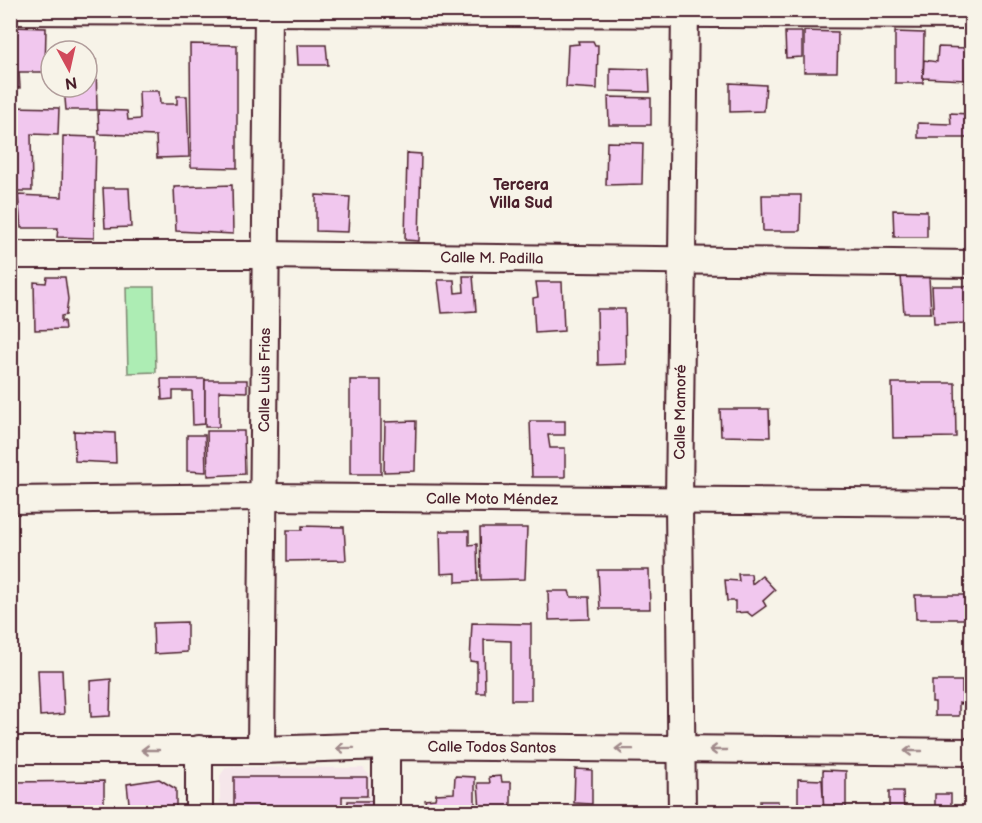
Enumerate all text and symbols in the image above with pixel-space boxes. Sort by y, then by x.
north arrow [39,39,99,99]
text: N [64,72,78,93]
district label: Tercera Villa Sud [489,176,553,213]
street label: Calle M. Padilla [440,248,544,269]
street label: Calle Luis Frias [255,327,275,432]
street label: Calle Mamoré [671,364,691,460]
street label: Calle Moto Méndez [426,489,559,510]
street label: Calle Todos Santos [427,737,557,758]
one-way arrow [335,742,355,753]
one-way arrow [614,743,634,755]
one-way arrow [140,744,160,756]
one-way arrow [709,744,729,756]
one-way arrow [904,746,924,757]

